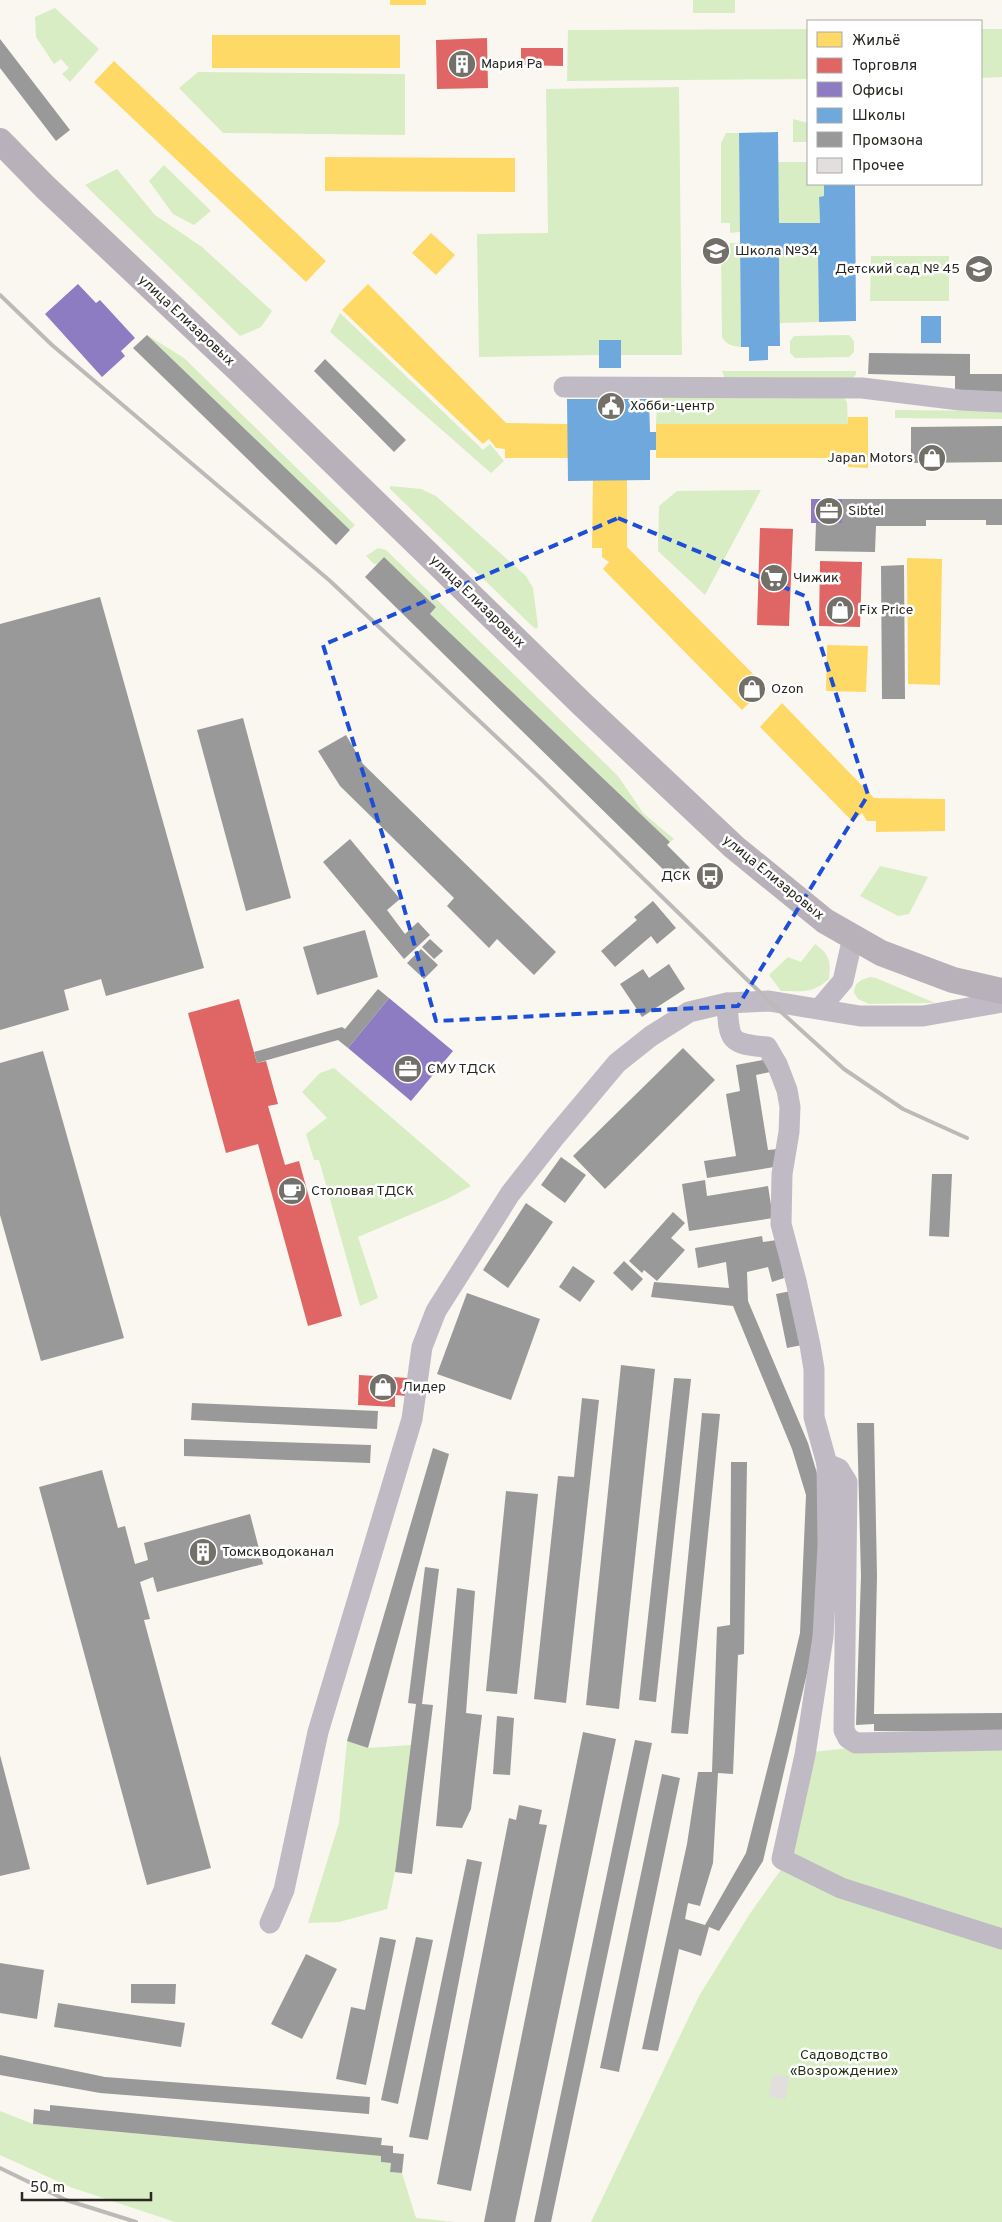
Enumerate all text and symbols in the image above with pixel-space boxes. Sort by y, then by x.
legend [807,20,982,185]
text: Жильё [852,32,900,51]
building icon: Мария Ра [447,49,477,79]
place label: Мария Ра [481,56,542,73]
text: Торговля [852,57,917,76]
text: Офисы [852,82,903,101]
text: Школы [852,107,906,126]
text: Промзона [852,132,923,151]
text: Прочее [852,157,904,176]
school or university icon: Школа №34 [701,236,731,266]
place label: Школа №34 [735,243,818,260]
school or university icon: Детский сад № 45 [964,254,994,284]
place label: Детский сад № 45 [835,261,960,278]
street label: улица Елизаровых [134,272,238,370]
public building icon: Хобби-центр [596,391,626,421]
place label: Хобби-центр [630,398,715,415]
shop icon: Japan Motors [917,443,947,473]
place label: Japan Motors [827,450,913,467]
office icon: Sibtel [814,496,844,526]
place label: Sibtel [848,503,884,520]
street label: улица Елизаровых [426,552,528,652]
supermarket icon: Чижик [759,563,789,593]
place label: Чижик [793,570,839,587]
shop icon: Fix Price [825,595,855,625]
place label: Fix Price [859,602,913,619]
shop icon: Ozon [737,674,767,704]
place label: Ozon [771,681,804,698]
street label: улица Елизаровых [719,832,827,924]
bus stop icon: ДСК [695,861,725,891]
place label: ДСК [661,868,691,885]
office icon: СМУ ТДСК [393,1054,423,1084]
place label: СМУ ТДСК [427,1061,496,1078]
cafe icon: Столовая ТДСК [277,1176,307,1206]
place label: Столовая ТДСК [311,1183,414,1200]
shop icon: Лидер [368,1372,398,1402]
place label: Лидер [402,1379,446,1396]
building icon: Томскводоканал [188,1537,218,1567]
place label: Томскводоканал [222,1544,334,1561]
park label: Садоводство «Возрождение» [790,2047,898,2080]
scale bar [22,2170,151,2202]
text: 50 m [30,2179,65,2198]

